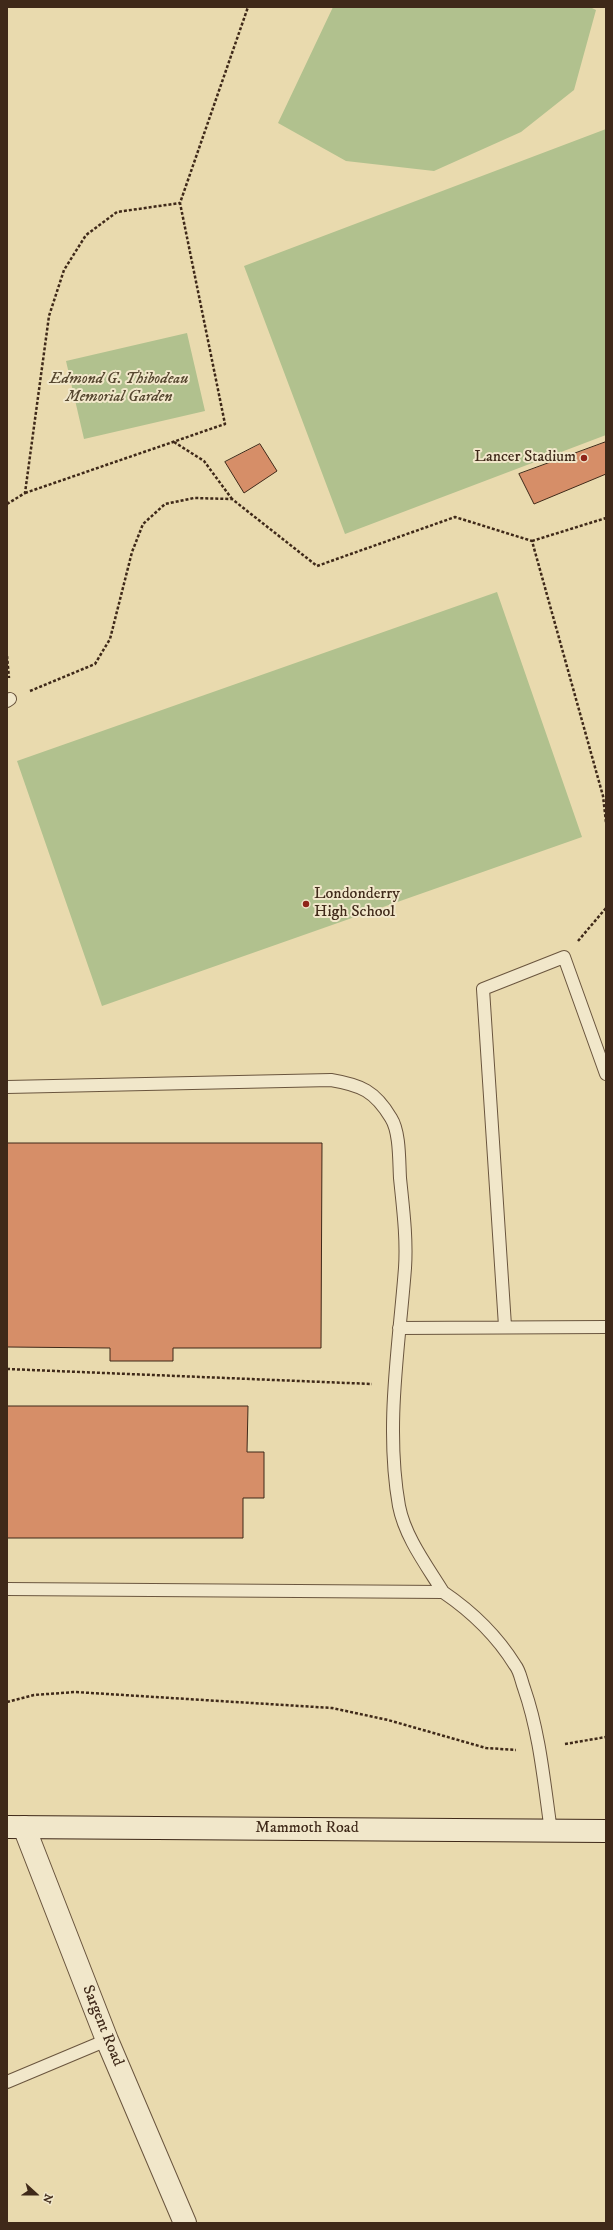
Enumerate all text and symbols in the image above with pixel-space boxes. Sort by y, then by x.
park label: Edmond G. Thibodeau Memorial Garden [49,370,189,408]
place label: Lancer Stadium [474,448,576,468]
marker: Lancer Stadium [579,453,589,463]
place label: Londonderry High School [314,885,400,923]
marker: Londonderry High School [301,899,311,909]
street label: Mammoth Road [255,1819,359,1839]
street label: Sargent Road [77,1983,127,2069]
north arrow [16,2174,56,2214]
text: N [39,2192,55,2205]

